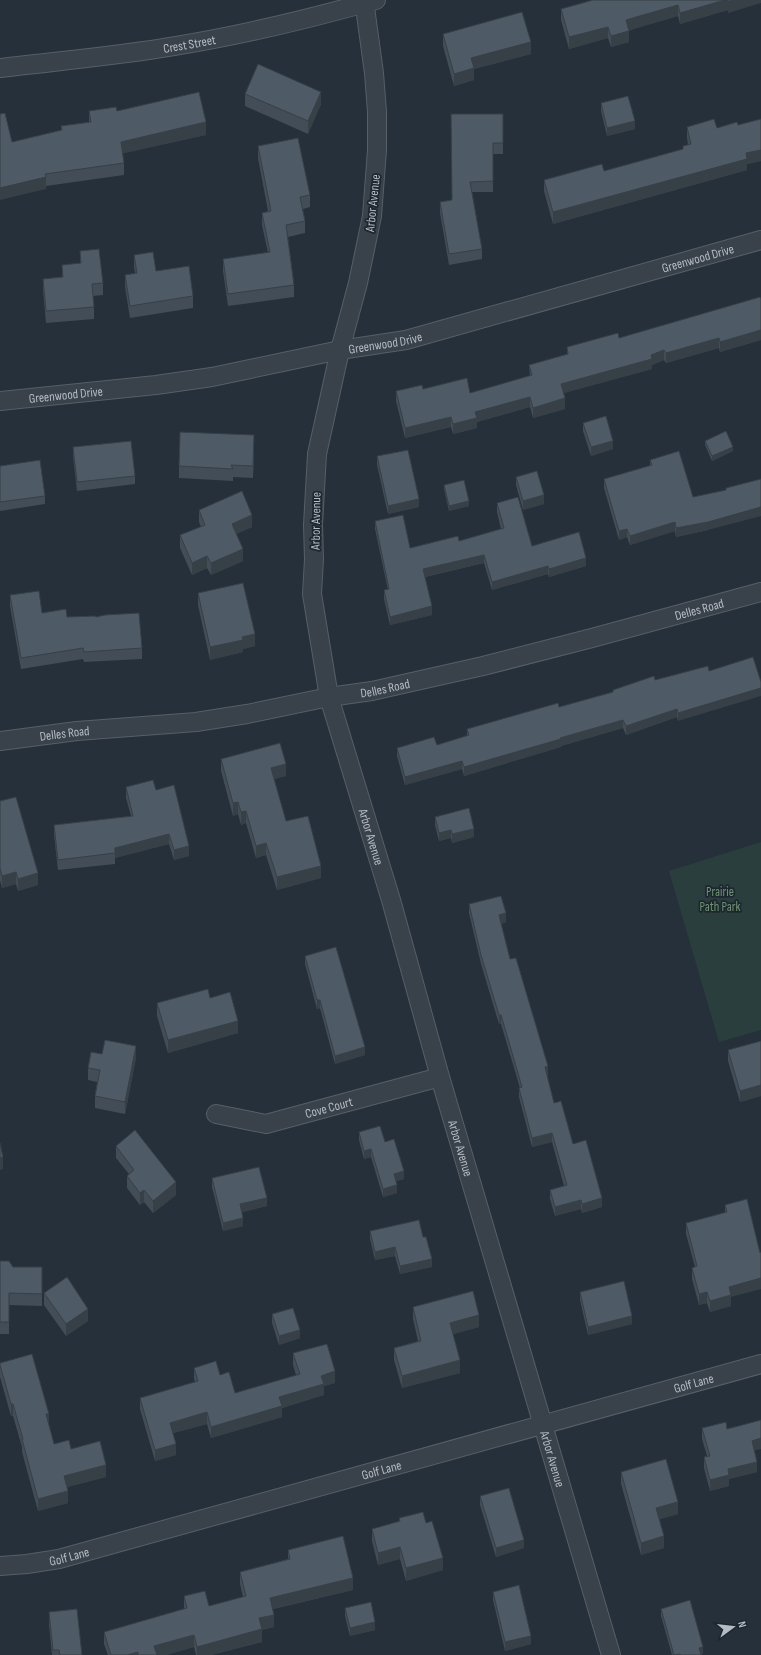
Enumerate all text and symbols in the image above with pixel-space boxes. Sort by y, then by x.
street label: Crest Street [162,32,217,57]
street label: Arbor Avenue [362,173,384,234]
street label: Greenwood Drive [660,241,736,277]
street label: Greenwood Drive [347,329,424,358]
street label: Greenwood Drive [28,384,104,407]
street label: Arbor Avenue [307,492,325,551]
street label: Delles Road [673,596,726,624]
street label: Delles Road [359,676,411,702]
street label: Delles Road [39,723,90,745]
street label: Arbor Avenue [354,806,387,867]
park label: Prairie Path Park [700,884,741,915]
street label: Cove Court [303,1094,355,1122]
street label: Arbor Avenue [444,1117,476,1179]
street label: Golf Lane [672,1371,716,1397]
street label: Arbor Avenue [536,1428,568,1489]
street label: Golf Lane [360,1457,403,1484]
street label: Golf Lane [48,1544,91,1569]
north arrow [713,1607,753,1647]
text: N [735,1620,749,1629]

